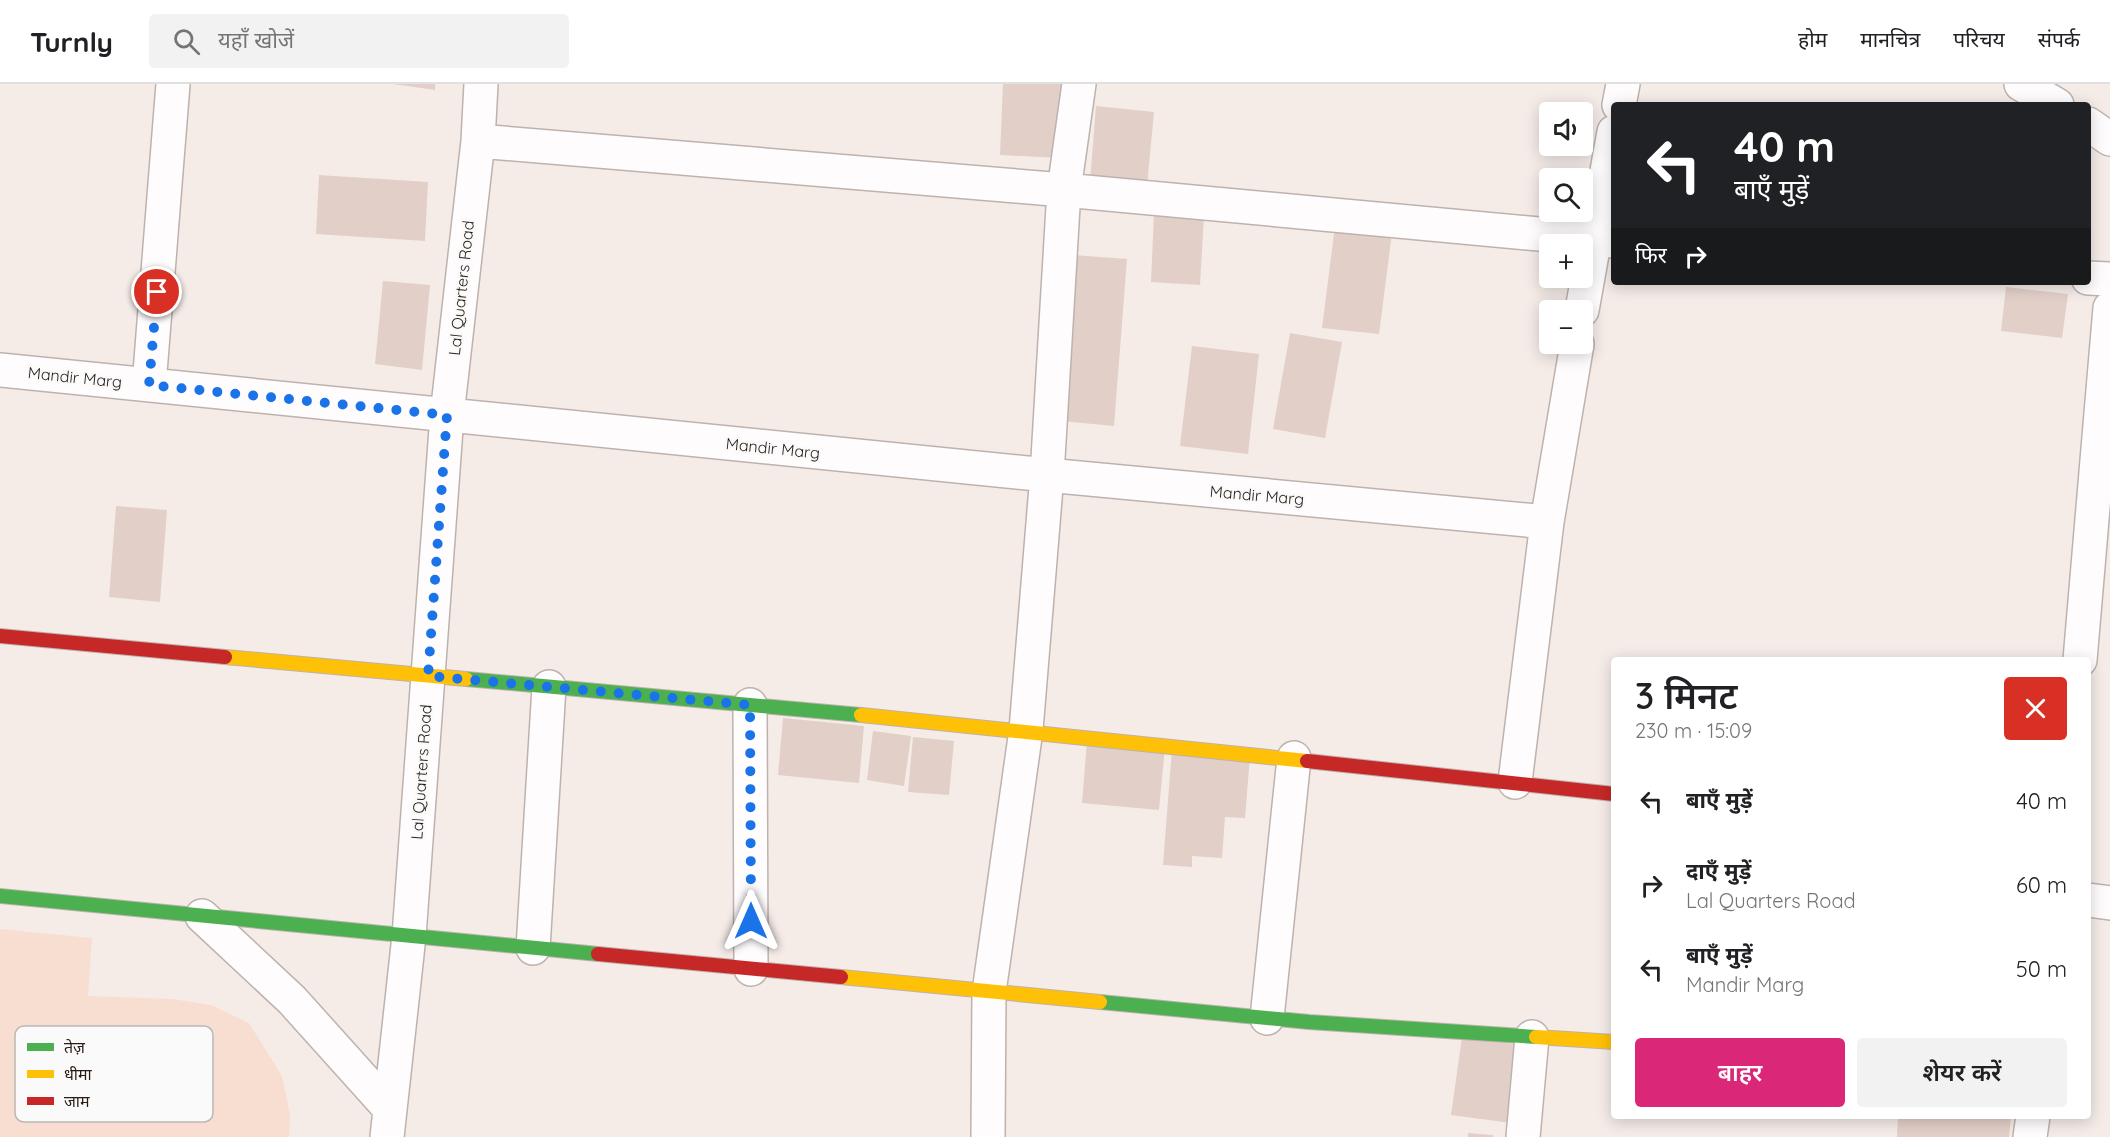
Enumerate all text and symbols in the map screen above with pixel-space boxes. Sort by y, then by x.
search box [149,14,569,68]
text: Turnly [30,24,113,59]
icon: search [170,25,203,58]
text: यहाँ खोजें [218,26,294,54]
text: होम [1798,26,1827,52]
text: मानचित्र [1860,26,1920,52]
text: परिचय [1953,26,2005,52]
text: संपर्क [2038,26,2080,52]
map controls [1539,102,1593,354]
button: sound [1539,102,1593,156]
text: 40 m [1734,120,1835,173]
icon: left [1635,126,1713,204]
button: search [1539,168,1593,222]
text: बाएँ मुड़ें [1734,172,1809,206]
street label: Lal Quarters Road [444,219,478,357]
button: + [1539,234,1593,288]
icon: right [1679,240,1712,273]
text: फिर [1635,241,1667,269]
pin [131,266,182,317]
icon: arrive [140,275,173,308]
button: − [1539,300,1593,354]
street label: Mandir Marg [27,362,123,392]
street label: Mandir Marg [725,433,821,463]
street label: Mandir Marg [1209,481,1305,509]
text: 3 मिनट [1635,673,1737,718]
button: close [2004,677,2067,740]
street label: Lal Quarters Road [406,704,436,840]
text: 230 m · 15:09 [1635,718,1752,743]
icon: left [1635,785,1668,818]
text: बाएँ मुड़ें [1686,786,1752,814]
text: 40 m [2016,787,2067,815]
text: दाएँ मुड़ें [1686,857,1751,885]
icon: right [1635,869,1668,902]
text: 60 m [2016,871,2067,899]
text: Lal Quarters Road [1686,888,1856,913]
position arrow [719,889,783,953]
text: बाएँ मुड़ें [1686,941,1752,969]
icon: left [1635,953,1668,986]
text: 50 m [2016,955,2067,983]
text: Mandir Marg [1686,972,1804,997]
legend [15,1026,213,1122]
text: तेज़ [64,1037,86,1057]
button: बाहर [1635,1038,1845,1107]
button: शेयर करें [1857,1038,2067,1107]
text: धीमा [64,1064,93,1084]
text: जाम [64,1091,90,1111]

